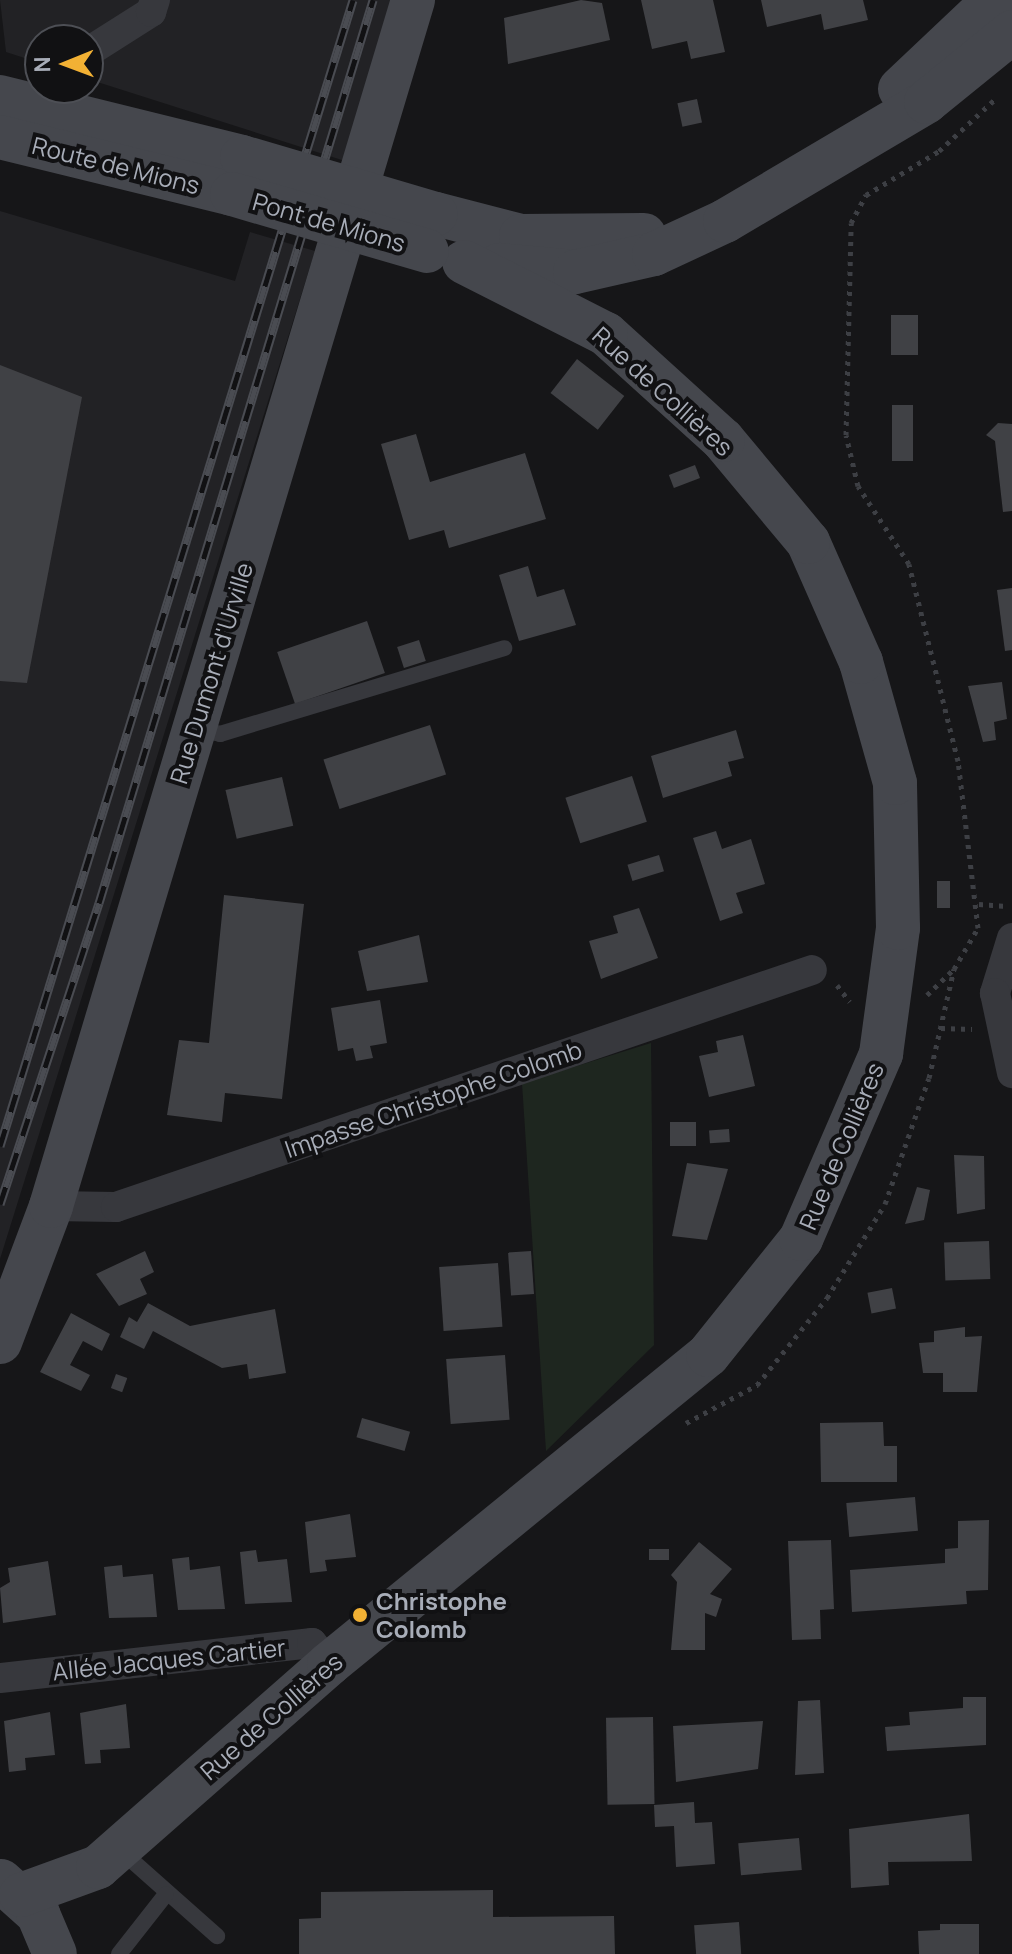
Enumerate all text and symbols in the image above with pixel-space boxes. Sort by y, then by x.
north arrow [24,24,104,104]
text: N [27,56,57,73]
street label: Route de Mions [29,130,203,200]
street label: Pont de Mions [249,186,409,258]
street label: Rue de Collières [587,321,739,461]
street label: Rue Dumont d'Urville [164,559,258,787]
street label: Impasse Christophe Colomb [281,1035,585,1163]
street label: Rue de Collières [793,1058,889,1234]
place label: Christophe Colomb [376,1587,507,1643]
marker: Christophe Colomb [351,1606,369,1624]
street label: Allée Jacques Cartier [51,1632,287,1686]
street label: Rue de Collières [194,1647,348,1785]

